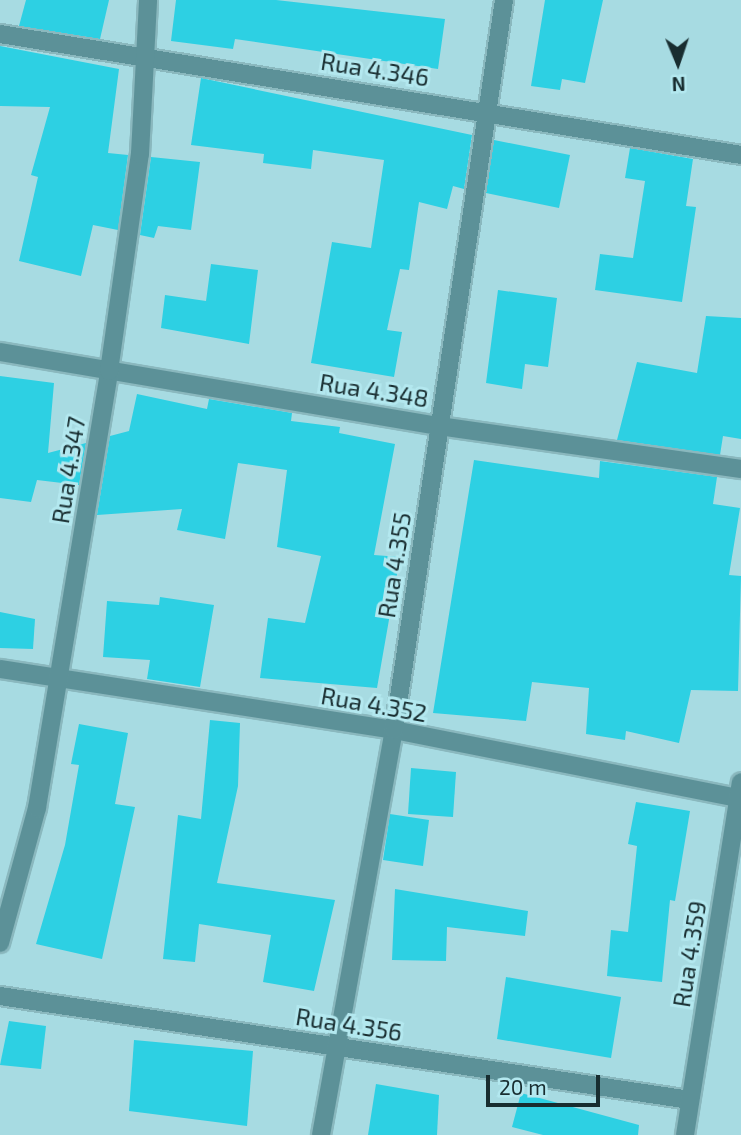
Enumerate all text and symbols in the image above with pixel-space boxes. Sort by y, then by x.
north arrow [643,28,713,98]
street label: Rua 4.346 [319,46,431,92]
text: N [671,73,686,96]
street label: Rua 4.348 [317,367,431,413]
street label: Rua 4.347 [45,415,91,525]
street label: Rua 4.355 [371,510,417,620]
street label: Rua 4.352 [319,681,429,727]
street label: Rua 4.359 [666,899,712,1009]
street label: Rua 4.356 [294,1001,404,1047]
scale bar [489,1062,603,1106]
text: 20 m [499,1074,547,1099]

